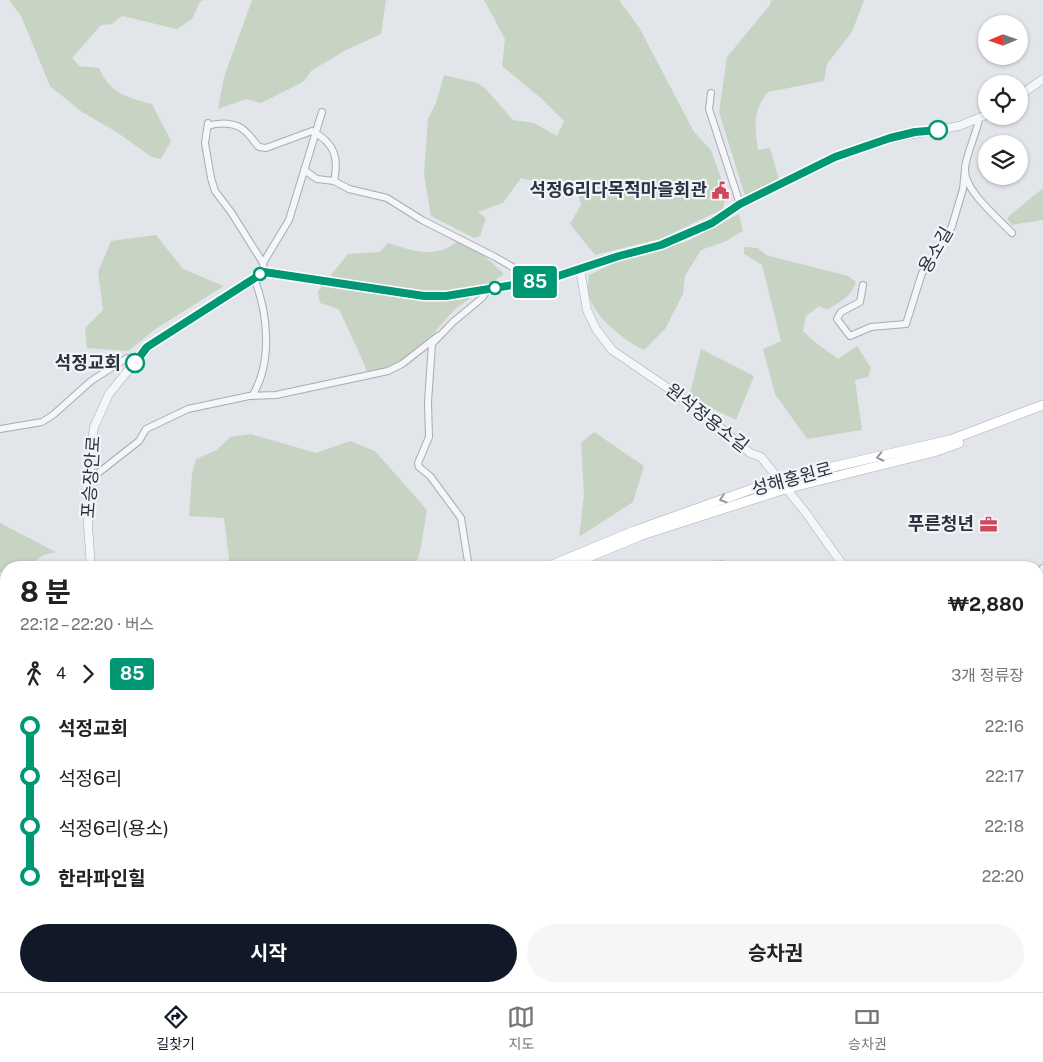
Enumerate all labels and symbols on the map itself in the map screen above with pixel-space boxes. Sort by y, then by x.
north arrow [978,15,1028,65]
unlabelled marker [928,120,948,140]
place label: 석정6리다목적마을회관 [530,179,707,200]
public building icon: 석정6리다목적마을회관 [711,180,731,200]
street label: 용소길 [914,223,957,277]
line badge: 85 [512,266,558,298]
unlabelled marker [253,267,267,281]
unlabelled marker [488,281,502,295]
place label: 석정교회 [55,352,121,373]
marker: 석정교회 [125,353,145,373]
street label: 원석정용소길 [662,379,753,456]
street label: 포승장안로 [77,435,104,519]
one-way arrow [876,451,885,462]
street label: 성해홍원로 [749,458,835,499]
one-way arrow [720,493,728,503]
place label: 푸른청년 [908,513,974,534]
office icon: 푸른청년 [978,514,998,534]

